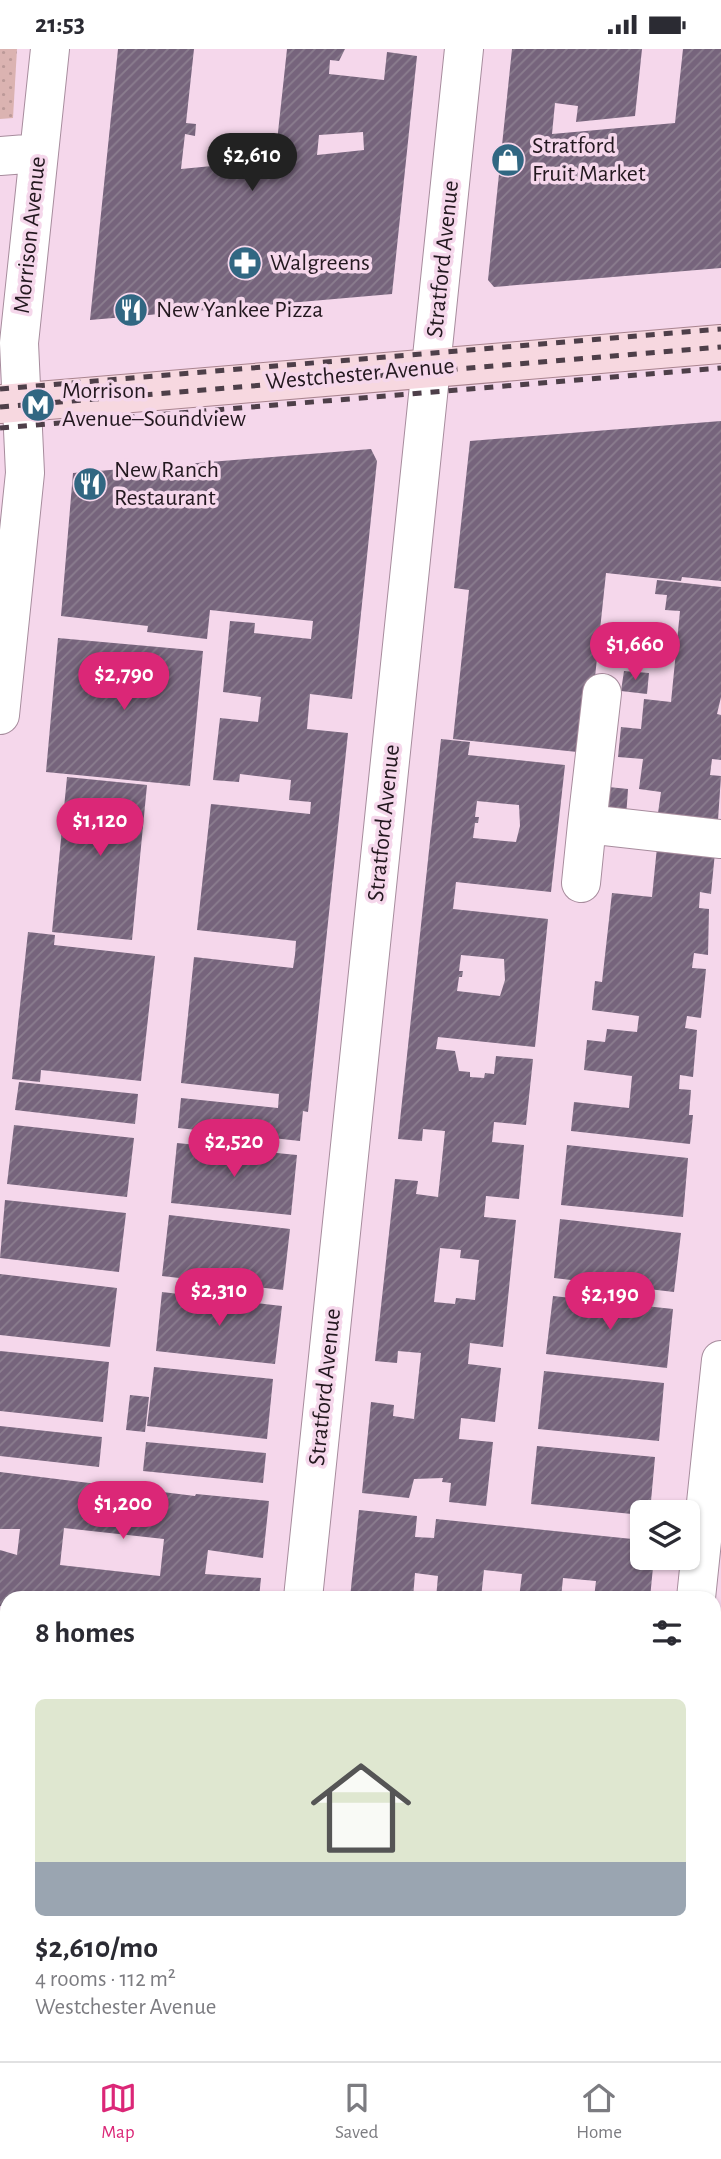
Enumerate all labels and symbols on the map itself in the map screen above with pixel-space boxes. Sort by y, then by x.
pin: $2,610 [195,134,309,193]
place label: Stratford Fruit Market [532,134,646,186]
shop icon: Stratford Fruit Market [489,141,527,179]
street label: Morrison Avenue [10,155,50,315]
street label: Stratford Avenue [423,179,463,339]
pharmacy icon: Walgreens [226,244,264,282]
place label: Walgreens [270,251,370,275]
restaurant icon: New Yankee Pizza [112,291,150,329]
place label: New Yankee Pizza [156,298,323,322]
street label: Westchester Avenue [265,354,455,394]
place label: Morrison Avenue–Soundview [62,379,246,431]
metro station icon: Morrison Avenue–Soundview [19,386,57,424]
place label: New Ranch Restaurant [114,458,219,510]
restaurant icon: New Ranch Restaurant [71,465,109,503]
pin: $1,660 [578,623,692,682]
pin: $2,790 [67,653,181,712]
street label: Stratford Avenue [364,743,404,903]
pin: $1,120 [43,799,157,858]
pin: $2,520 [177,1119,291,1179]
pin: $2,310 [162,1269,276,1328]
pin: $2,190 [553,1273,667,1332]
street label: Stratford Avenue [305,1307,345,1467]
pin: $1,200 [66,1481,180,1541]

